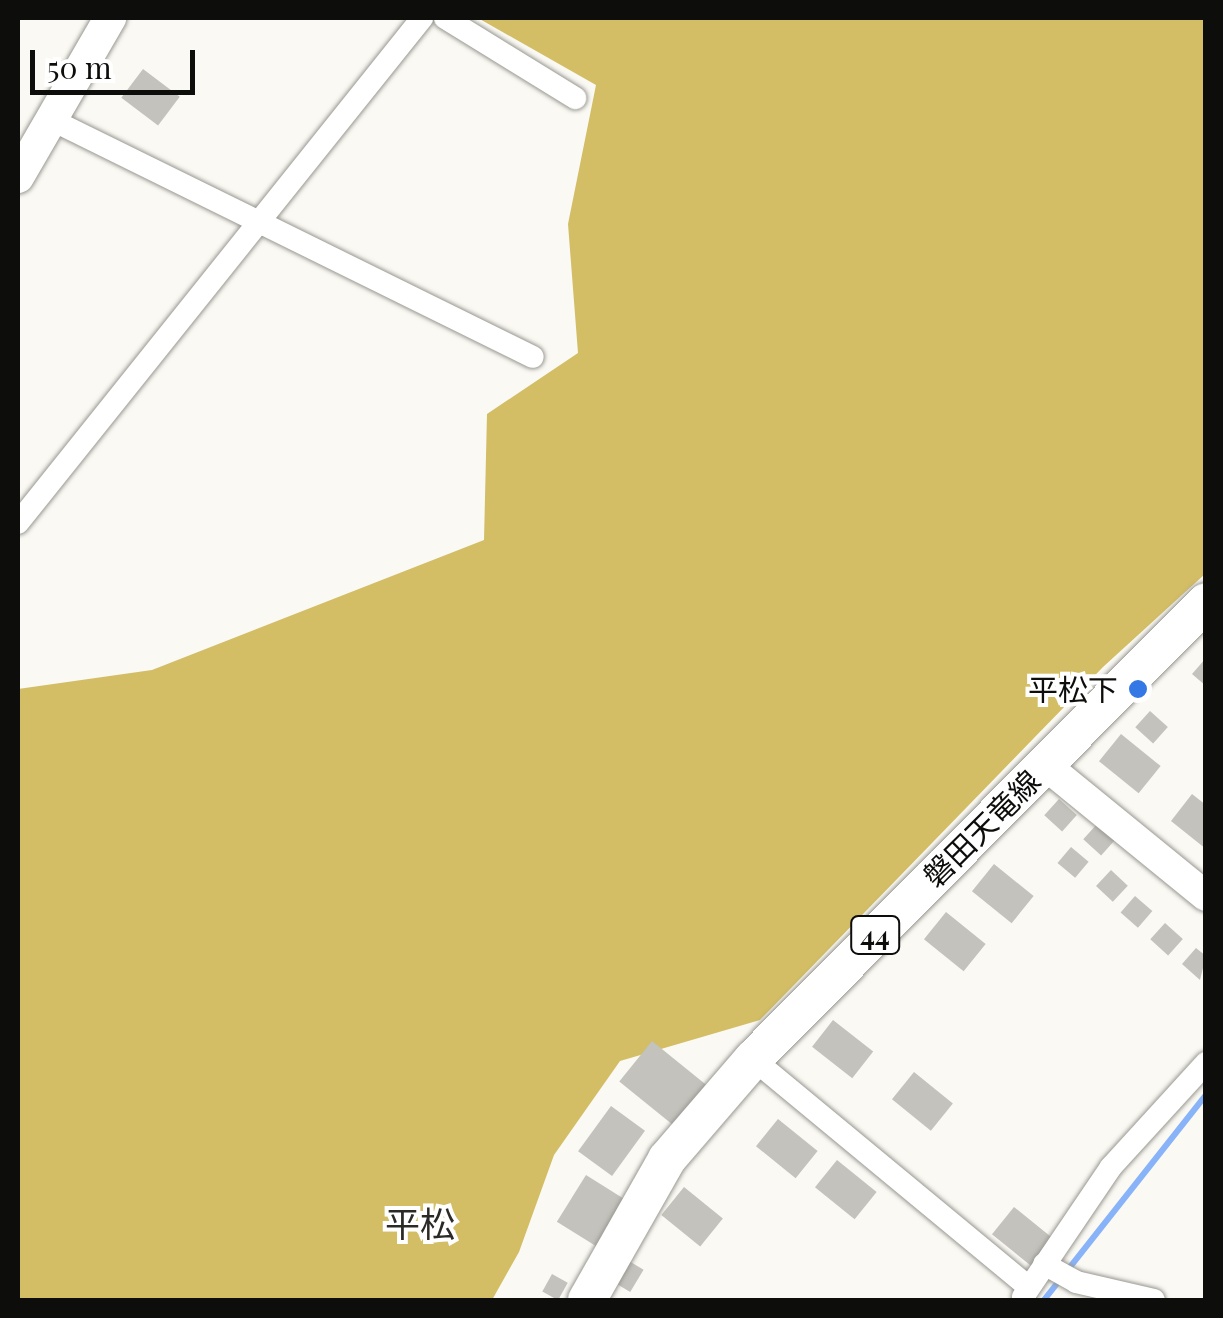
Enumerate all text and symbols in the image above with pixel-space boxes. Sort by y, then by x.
scale bar [35,30,200,92]
text: 50 m [47,47,112,87]
place label: 平松下 [1028,671,1118,707]
marker: 平松下 [1127,678,1149,700]
street label: 磐田天竜線 [915,762,1047,894]
road number: 44 [850,912,900,958]
district label: 平松 [385,1202,455,1244]

